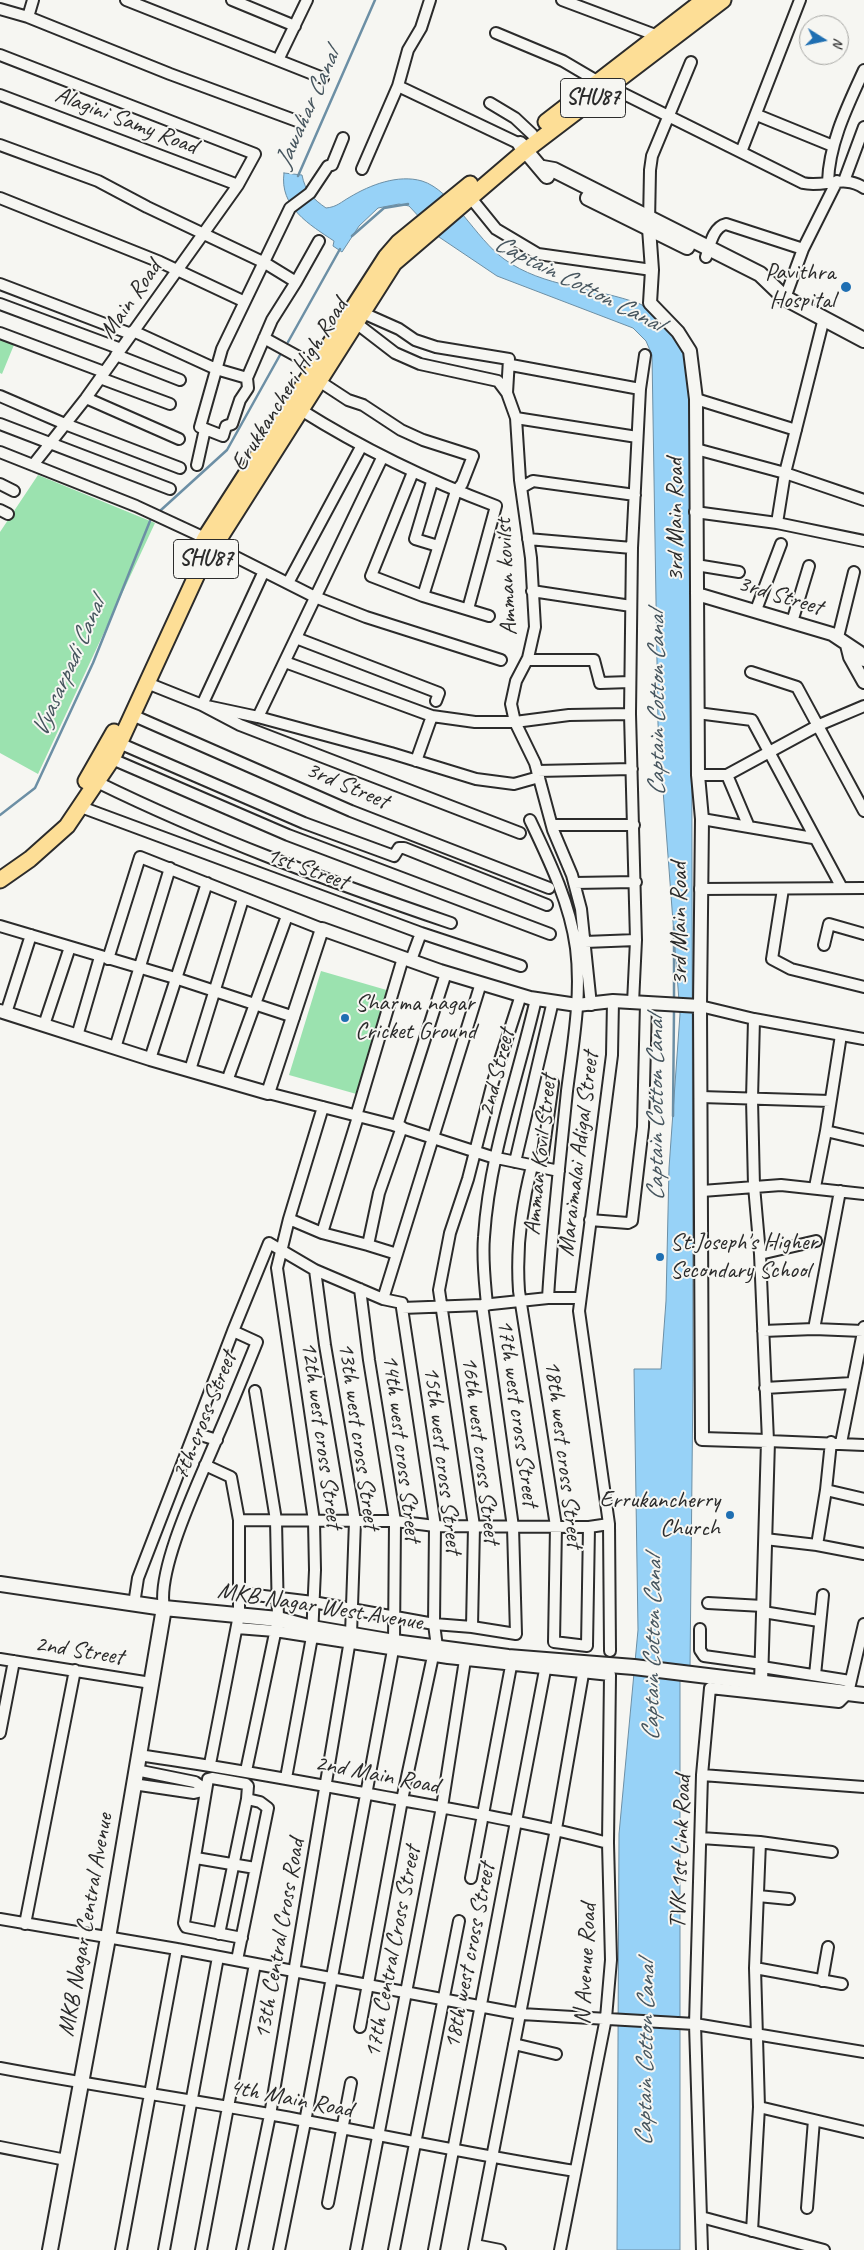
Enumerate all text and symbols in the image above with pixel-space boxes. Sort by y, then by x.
north arrow [799,15,849,65]
text: N [829,37,847,48]
water label: Jawahar Canal [269,45,347,173]
road number: SHU87 [560,78,626,118]
street label: Alagini Samy Road [51,81,201,161]
water label: Captain Cotton Canal [489,229,667,339]
street label: Main Road [94,255,168,345]
place label: Pavithra Hospital [765,259,835,315]
marker: Pavithra Hospital [839,280,853,294]
street label: Erukkancheri High Road [225,293,355,477]
street label: 3rd Main Road [662,458,690,582]
street label: Amman kovilst [490,518,524,636]
road number: SHU87 [174,540,238,578]
street label: 3rd Street [734,570,826,622]
water label: Vyasarpadi Canal [25,595,113,741]
water label: Captain Cotton Canal [642,612,672,796]
street label: 3rd Street [301,756,393,816]
street label: 1st Street [262,841,352,897]
street label: 3rd Main Road [666,862,694,986]
place label: Sharma nagar Cricket Ground [355,990,476,1046]
marker: Sharma nagar Cricket Ground [339,1012,351,1024]
water label: Captain Cotton Canal [641,1017,671,1201]
street label: 2nd Street [472,1026,522,1120]
street label: Maraimalai Adigal Street [552,1050,606,1258]
street label: Amman Kovil Street [518,1073,564,1237]
place label: St.Joseph's Higher Secondary School [670,1229,817,1285]
marker: St.Joseph's Higher Secondary School [654,1251,666,1263]
street label: 17th west cross Street [490,1318,544,1508]
street label: 12th west cross Street [294,1340,348,1530]
street label: 13th west cross Street [331,1341,385,1531]
street label: 7th cross Street [166,1348,244,1484]
street label: 14th west cross Street [375,1353,427,1543]
street label: 16th west cross Street [454,1355,506,1545]
street label: 18th west cross Street [537,1359,589,1549]
street label: 15th west cross Street [416,1365,468,1555]
place label: Errukancherry Church [599,1487,720,1543]
marker: Errukancherry Church [724,1509,736,1521]
water label: Captain Cotton Canal [636,1557,670,1741]
street label: MKB Nagar West Avenue [215,1577,425,1637]
street label: 2nd Street [33,1630,125,1672]
street label: 2nd Main Road [312,1749,442,1801]
street label: TVK 1st Link Road [664,1774,698,1930]
street label: MKB Nagar Central Avenue [52,1811,120,2039]
street label: 13th Central Cross Road [248,1837,312,2041]
street label: 17th Central Cross Street [358,1844,428,2060]
street label: 18th west cross Street [438,1861,502,2051]
street label: N Avenue Road [568,1903,604,2025]
water label: Captain Cotton Canal [629,1962,663,2146]
street label: 4th Main Road [227,2073,355,2125]

